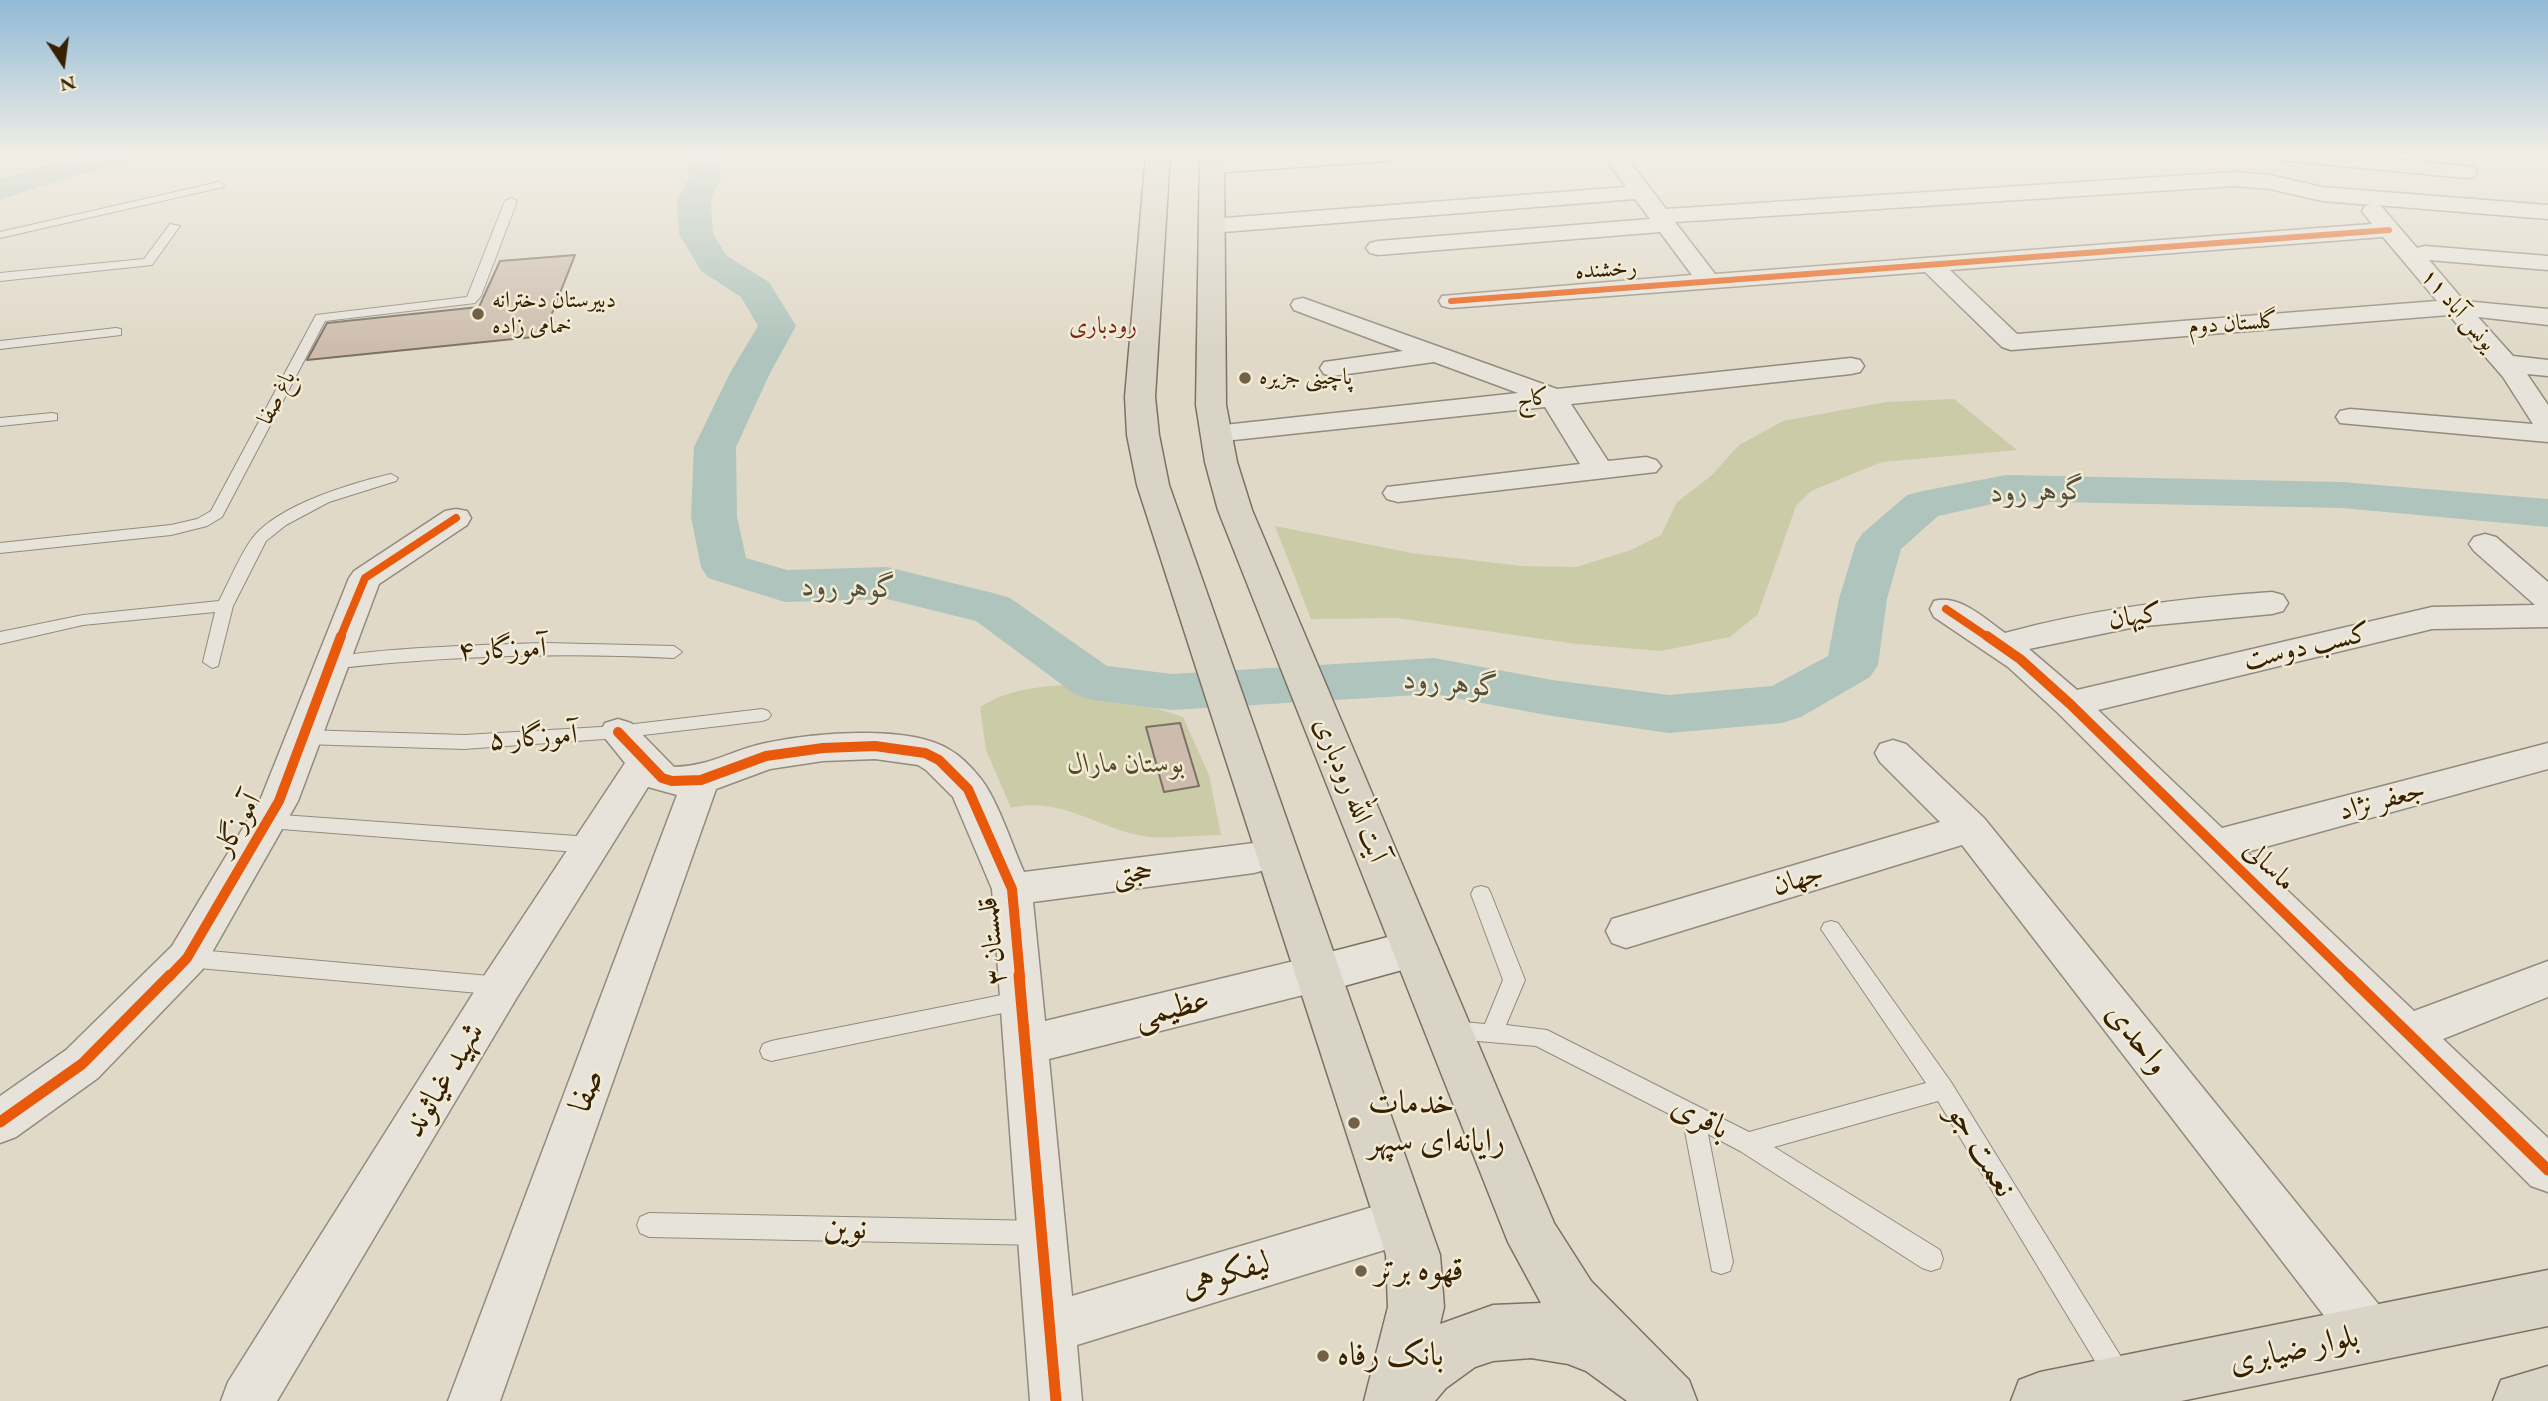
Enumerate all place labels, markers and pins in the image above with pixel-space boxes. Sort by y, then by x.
place label: دبیرستان دخترانه خمامی زاده [492,287,616,341]
marker: دبیرستان دخترانه خمامی زاده [470,306,486,322]
place label: پاچینی جزیره [1259,364,1352,392]
marker: پاچینی جزیره [1237,370,1253,386]
place label: خدمات رایانه‌ای سپهر [1368,1084,1505,1162]
marker: خدمات رایانه‌ای سپهر [1346,1115,1362,1131]
place label: قهوه برتر [1375,1251,1464,1291]
marker: قهوه برتر [1353,1263,1369,1279]
place label: بانک رفاه [1337,1336,1444,1376]
marker: بانک رفاه [1315,1348,1331,1364]

